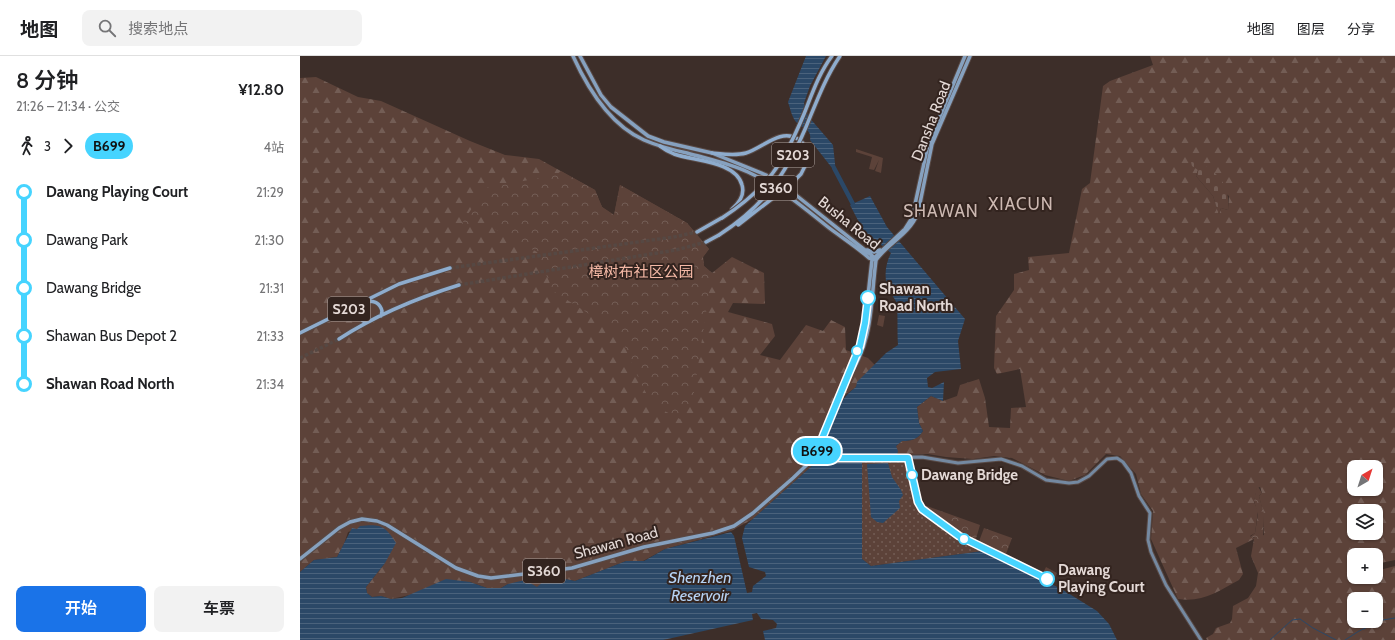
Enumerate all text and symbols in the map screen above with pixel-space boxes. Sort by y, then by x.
search box [82,10,362,46]
icon: search [96,17,118,39]
text: 地图 [20,18,58,41]
text: 搜索地点 [128,20,188,38]
text: 地图 [1247,20,1275,38]
text: 图层 [1297,20,1325,38]
text: 分享 [1347,20,1375,38]
text: 8 分钟 [16,67,78,94]
street label: Dansha Road [908,79,954,163]
text: ¥12.80 [238,81,284,99]
text: 21:26 – 21:34 · 公交 [16,98,120,114]
icon: walk [16,135,38,157]
icon: forward [57,135,79,157]
text: B699 [93,137,125,155]
text: 3 [44,138,51,154]
text: 4站 [263,139,284,155]
road number: S203 [772,143,814,167]
road number: S360 [755,176,797,200]
text: Dawang Playing Court [46,183,188,201]
text: 21:29 [256,184,284,200]
street label: Busha Road [815,193,883,253]
district label: XIACUN [988,194,1054,214]
district label: SHAWAN [903,201,979,221]
text: Dawang Park [46,231,128,249]
text: 21:30 [254,232,284,248]
park label: 樟树布社区公园 [588,263,694,281]
text: Dawang Bridge [46,279,141,297]
text: 21:31 [259,280,284,296]
place label: Shawan Road North [879,280,953,315]
marker: Shawan Road North [860,290,876,306]
road number: S203 [328,297,370,321]
text: Shawan Bus Depot 2 [46,327,177,345]
text: 21:33 [256,328,284,344]
unlabelled marker [851,345,863,357]
text: Shawan Road North [46,375,174,393]
text: 21:34 [256,376,284,392]
line badge: B699 [789,438,845,464]
text: B699 [801,442,833,460]
north arrow [1347,460,1383,496]
map controls [1347,460,1383,628]
place label: Dawang Bridge [921,466,1018,484]
marker: Dawang Bridge [906,469,918,481]
button: layers [1347,504,1383,540]
street label: Shawan Road [572,523,660,563]
unlabelled marker [958,533,970,545]
button: + [1347,548,1383,584]
road number: S360 [523,559,565,583]
place label: Dawang Playing Court [1058,561,1145,596]
water label: Shenzhen Reservoir [669,568,731,605]
marker: Dawang Playing Court [1039,571,1055,587]
button: 开始 [16,586,146,632]
button: 车票 [154,586,284,632]
button: − [1347,592,1383,628]

